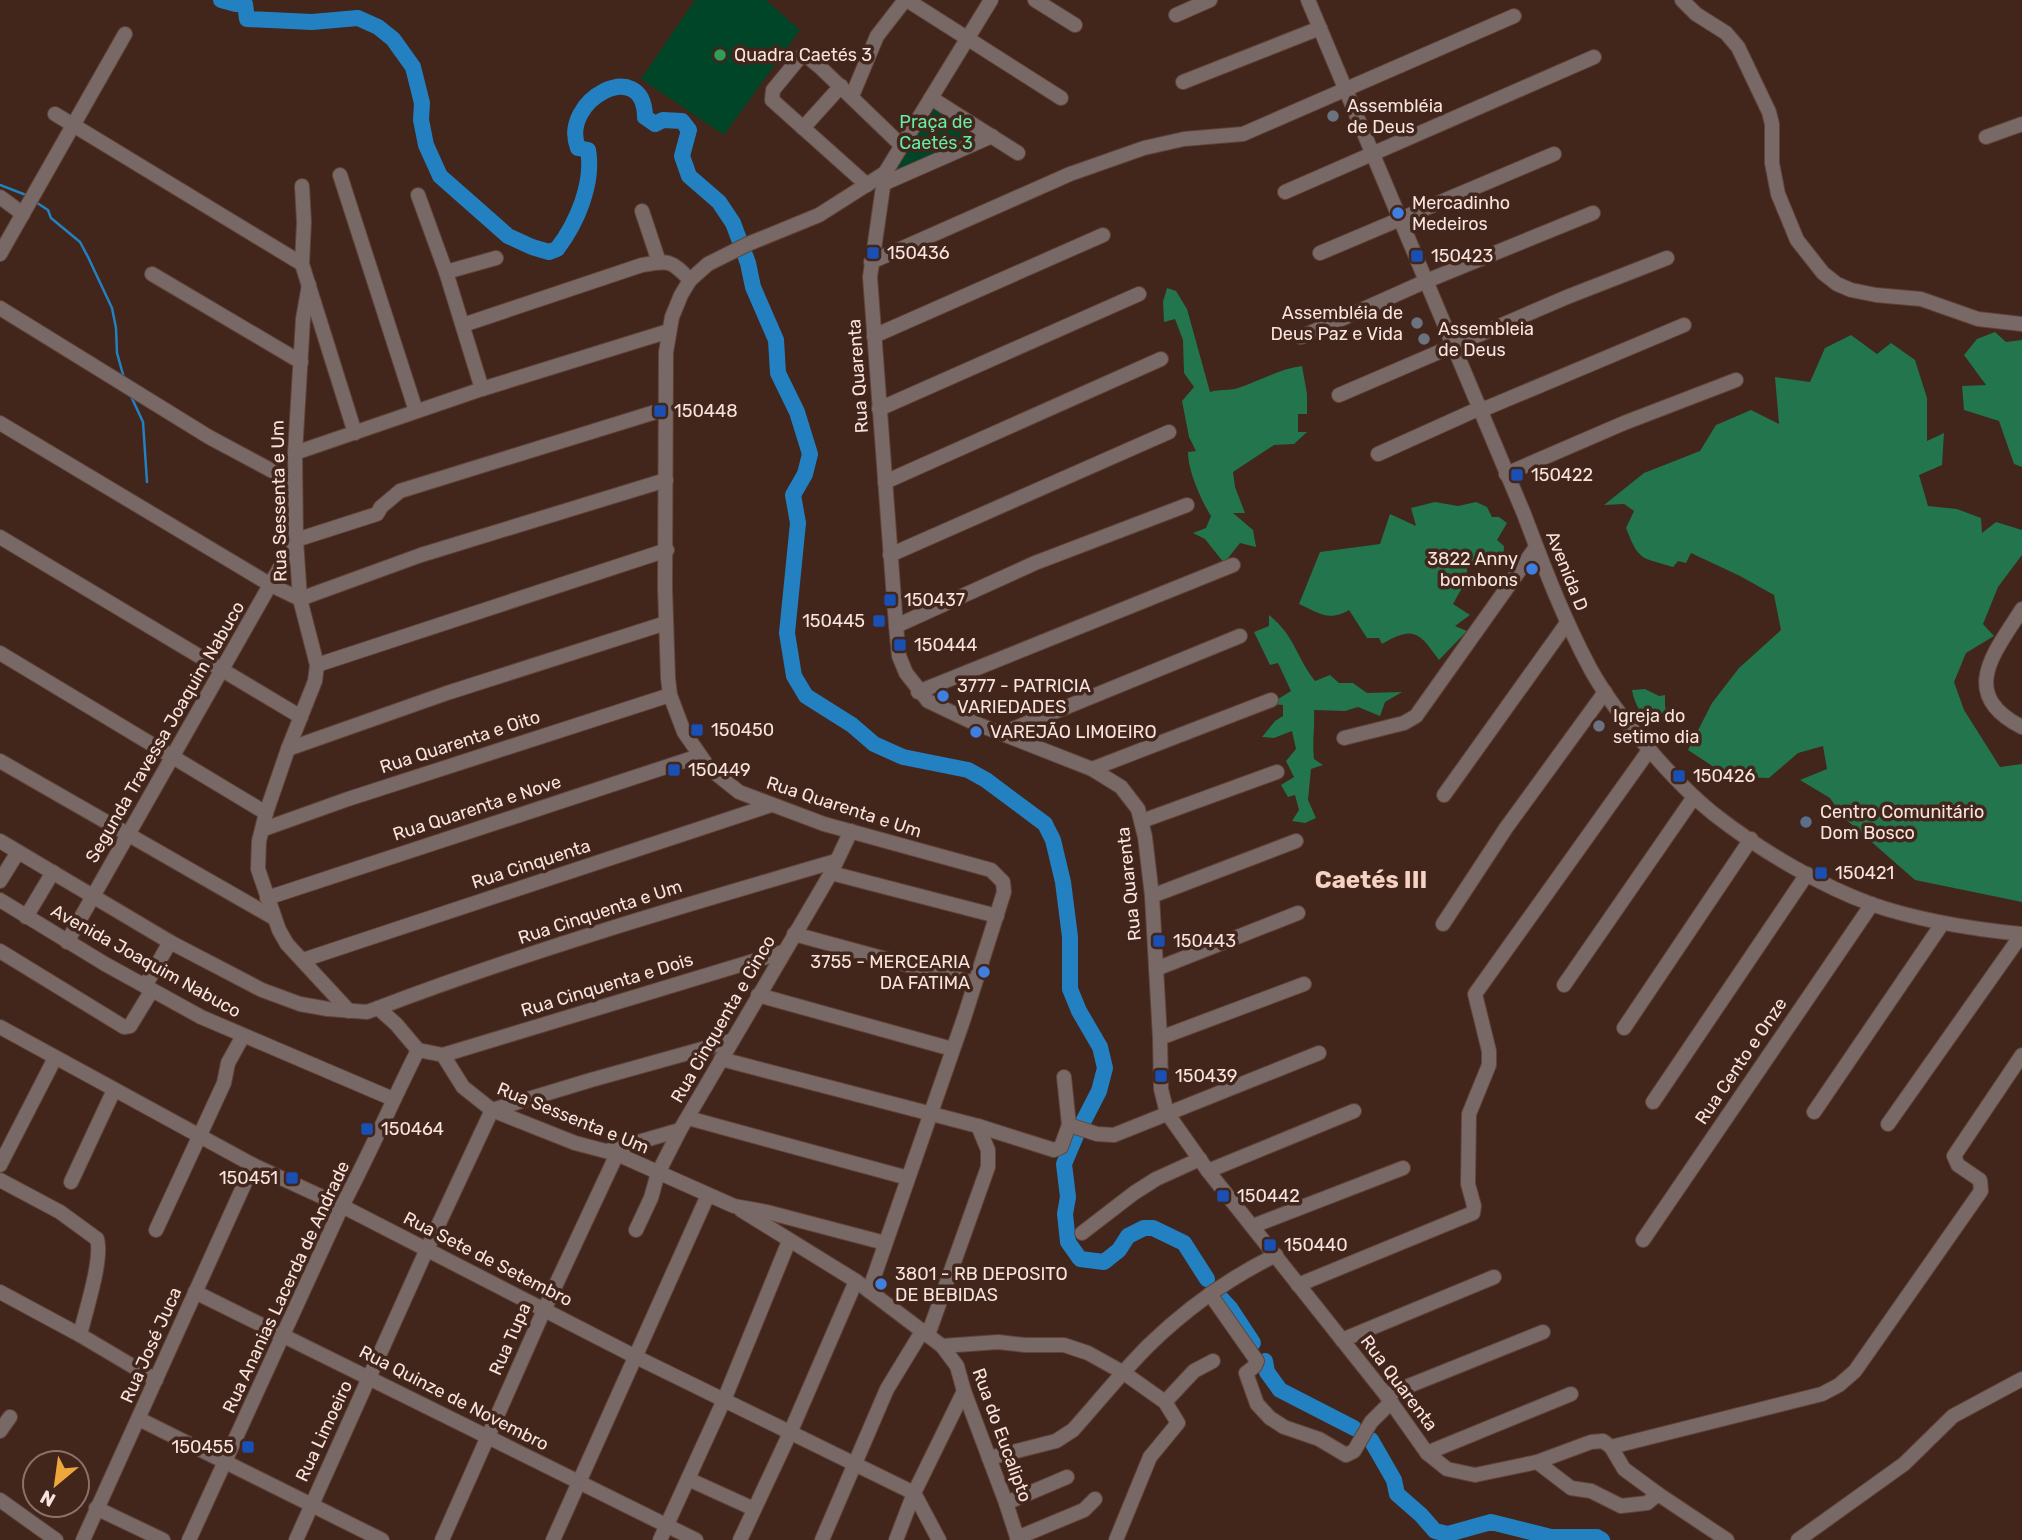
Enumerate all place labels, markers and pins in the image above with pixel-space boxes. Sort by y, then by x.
place label: Quadra Caetés 3 [734,44,872,66]
marker: Quadra Caetés 3 [712,47,728,63]
place label: Assembléia de Deus [1347,95,1443,138]
marker: Assembléia de Deus [1325,108,1341,124]
place label: Mercadinho Medeiros [1412,192,1510,235]
marker: Mercadinho Medeiros [1390,205,1406,221]
place label: 150436 [887,242,950,264]
marker: 150436 [865,245,881,261]
place label: 150423 [1431,245,1493,267]
marker: 150423 [1409,248,1425,264]
place label: Assembléia de Deus Paz e Vida [1270,302,1403,345]
marker: Assembléia de Deus Paz e Vida [1409,315,1425,331]
place label: Assembleia de Deus [1438,318,1534,361]
marker: Assembleia de Deus [1416,331,1432,347]
place label: 150448 [674,400,738,422]
marker: 150448 [652,403,668,419]
place label: 150422 [1531,464,1593,486]
marker: 150422 [1509,467,1525,483]
place label: 3822 Anny bombons [1427,548,1518,591]
marker: 3822 Anny bombons [1524,561,1540,577]
place label: 150437 [904,589,965,611]
marker: 150437 [882,592,898,608]
place label: 150445 [802,610,865,632]
marker: 150445 [871,613,887,629]
place label: 150444 [914,634,977,656]
marker: 150444 [892,637,908,653]
place label: 3777 - PATRICIA VARIEDADES [957,675,1091,718]
marker: 3777 - PATRICIA VARIEDADES [935,688,951,704]
place label: Igreja do setimo dia [1613,705,1699,748]
marker: Igreja do setimo dia [1591,718,1607,734]
place label: 150450 [711,719,774,741]
place label: VAREJÃO LIMOEIRO [990,721,1157,743]
marker: 150450 [689,722,705,738]
marker: VAREJÃO LIMOEIRO [968,724,984,740]
place label: 150449 [688,759,751,781]
marker: 150449 [666,762,682,778]
place label: 150426 [1693,765,1756,787]
marker: 150426 [1671,768,1687,784]
place label: Centro Comunitário Dom Bosco [1820,801,1984,844]
marker: Centro Comunitário Dom Bosco [1798,814,1814,830]
place label: 150421 [1835,862,1894,884]
marker: 150421 [1813,865,1829,881]
place label: 150443 [1173,930,1236,952]
marker: 150443 [1151,933,1167,949]
place label: 3755 - MERCEARIA DA FATIMA [810,951,970,994]
marker: 3755 - MERCEARIA DA FATIMA [976,964,992,980]
place label: 150439 [1175,1065,1238,1087]
marker: 150439 [1153,1068,1169,1084]
place label: 150464 [381,1118,444,1140]
marker: 150464 [359,1121,375,1137]
place label: 150451 [219,1167,278,1189]
marker: 150451 [284,1170,300,1186]
place label: 150442 [1237,1185,1300,1207]
marker: 150442 [1215,1188,1231,1204]
place label: 150440 [1284,1234,1348,1256]
marker: 150440 [1262,1237,1278,1253]
place label: 3801 - RB DEPOSITO DE BEBIDAS [895,1263,1068,1306]
marker: 3801 - RB DEPOSITO DE BEBIDAS [873,1276,889,1292]
place label: 150455 [172,1436,234,1458]
marker: 150455 [240,1439,256,1455]

